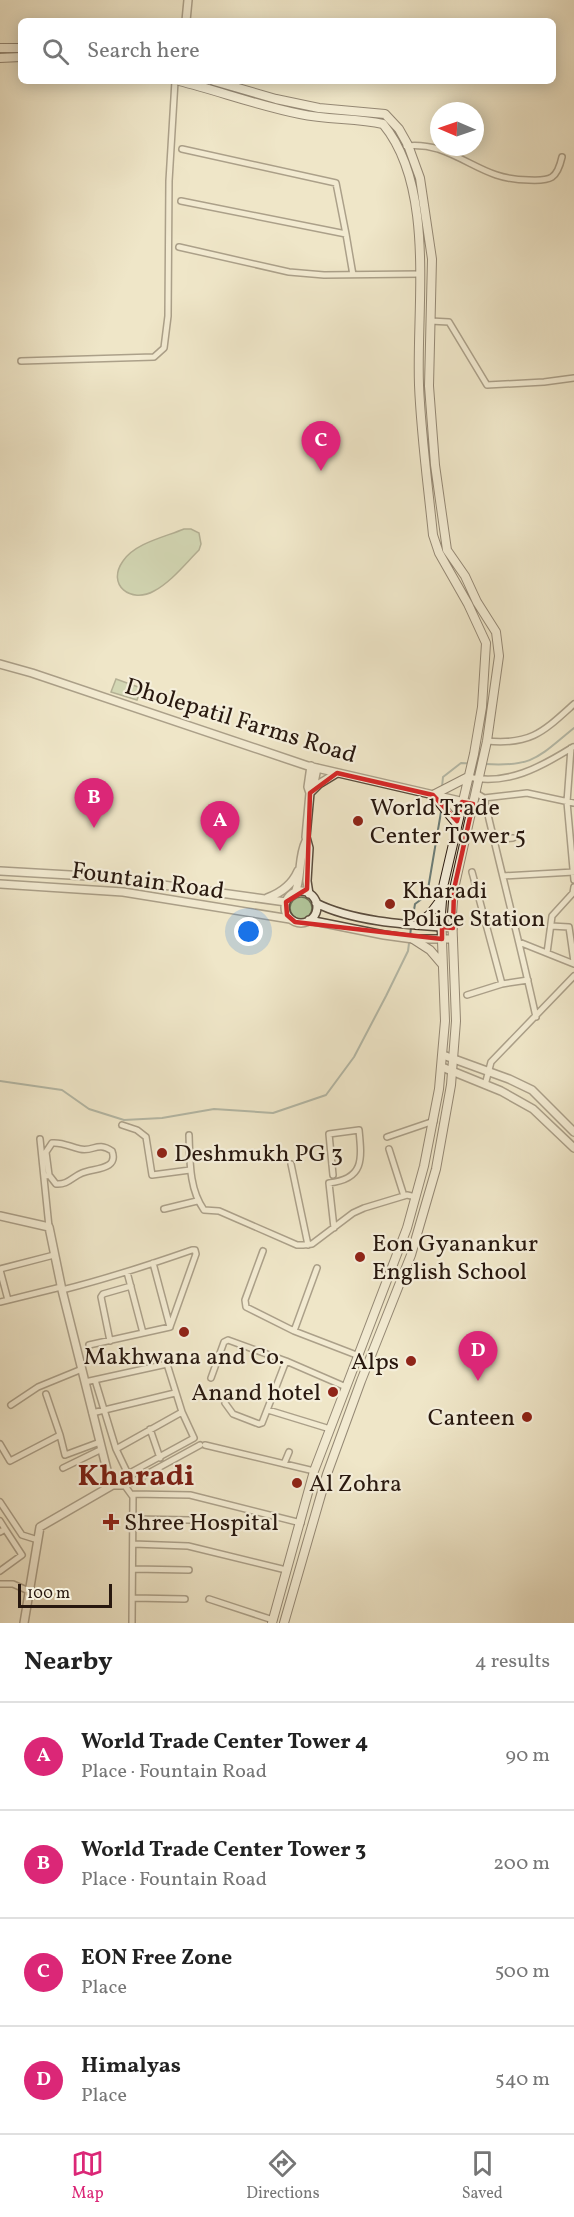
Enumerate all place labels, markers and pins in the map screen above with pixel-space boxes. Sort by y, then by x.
pin: C [302,422,340,471]
pin: B [74,778,113,828]
place label: World Trade Center Tower 5 [370,792,526,854]
pin: A [200,802,240,851]
marker: World Trade Center Tower 5 [351,814,365,828]
place label: Kharadi Police Station [402,875,545,937]
marker: Kharadi Police Station [383,897,397,911]
place label: Deshmukh PG 3 [174,1138,343,1172]
marker: Deshmukh PG 3 [155,1146,169,1160]
place label: Eon Gyanankur English School [372,1228,538,1290]
marker: Eon Gyanankur English School [353,1250,367,1264]
marker: Makhwana and Co. [177,1325,191,1339]
pin: D [458,1332,498,1381]
place label: Makhwana and Co. [84,1341,284,1375]
place label: Alps [351,1346,399,1380]
marker: Alps [404,1354,418,1368]
place label: Anand hotel [191,1377,321,1411]
marker: Anand hotel [326,1385,340,1399]
place label: Canteen [428,1402,515,1436]
marker: Canteen [520,1410,534,1424]
place label: Al Zohra [309,1468,402,1502]
marker: Al Zohra [290,1476,304,1490]
place label: Shree Hospital [124,1507,279,1541]
marker: Shree Hospital [102,1513,120,1531]

